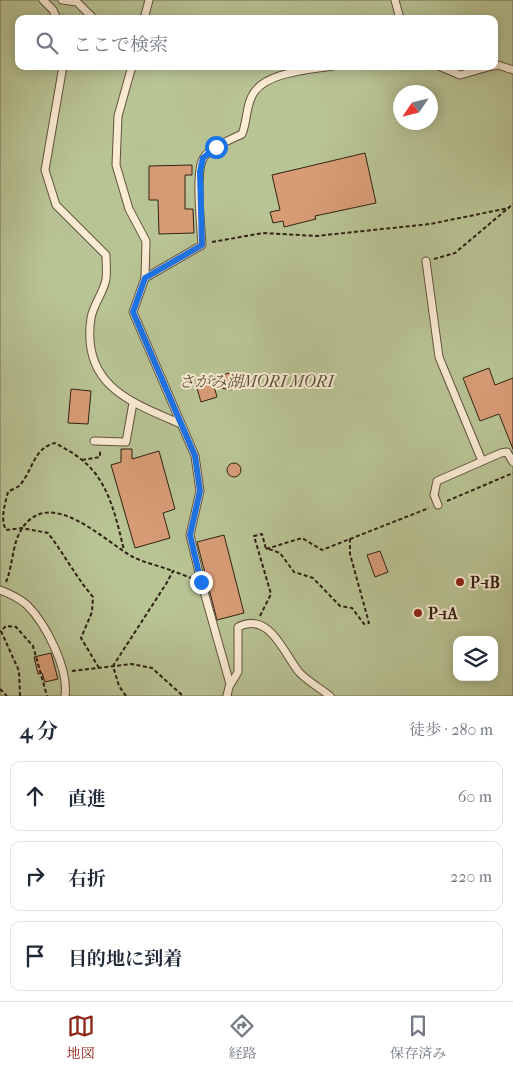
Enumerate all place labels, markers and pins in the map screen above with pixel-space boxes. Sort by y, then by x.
place label: P-1B [470,573,500,592]
marker: P-1B [454,576,466,588]
place label: P-1A [428,604,459,623]
marker: P-1A [412,607,424,619]

